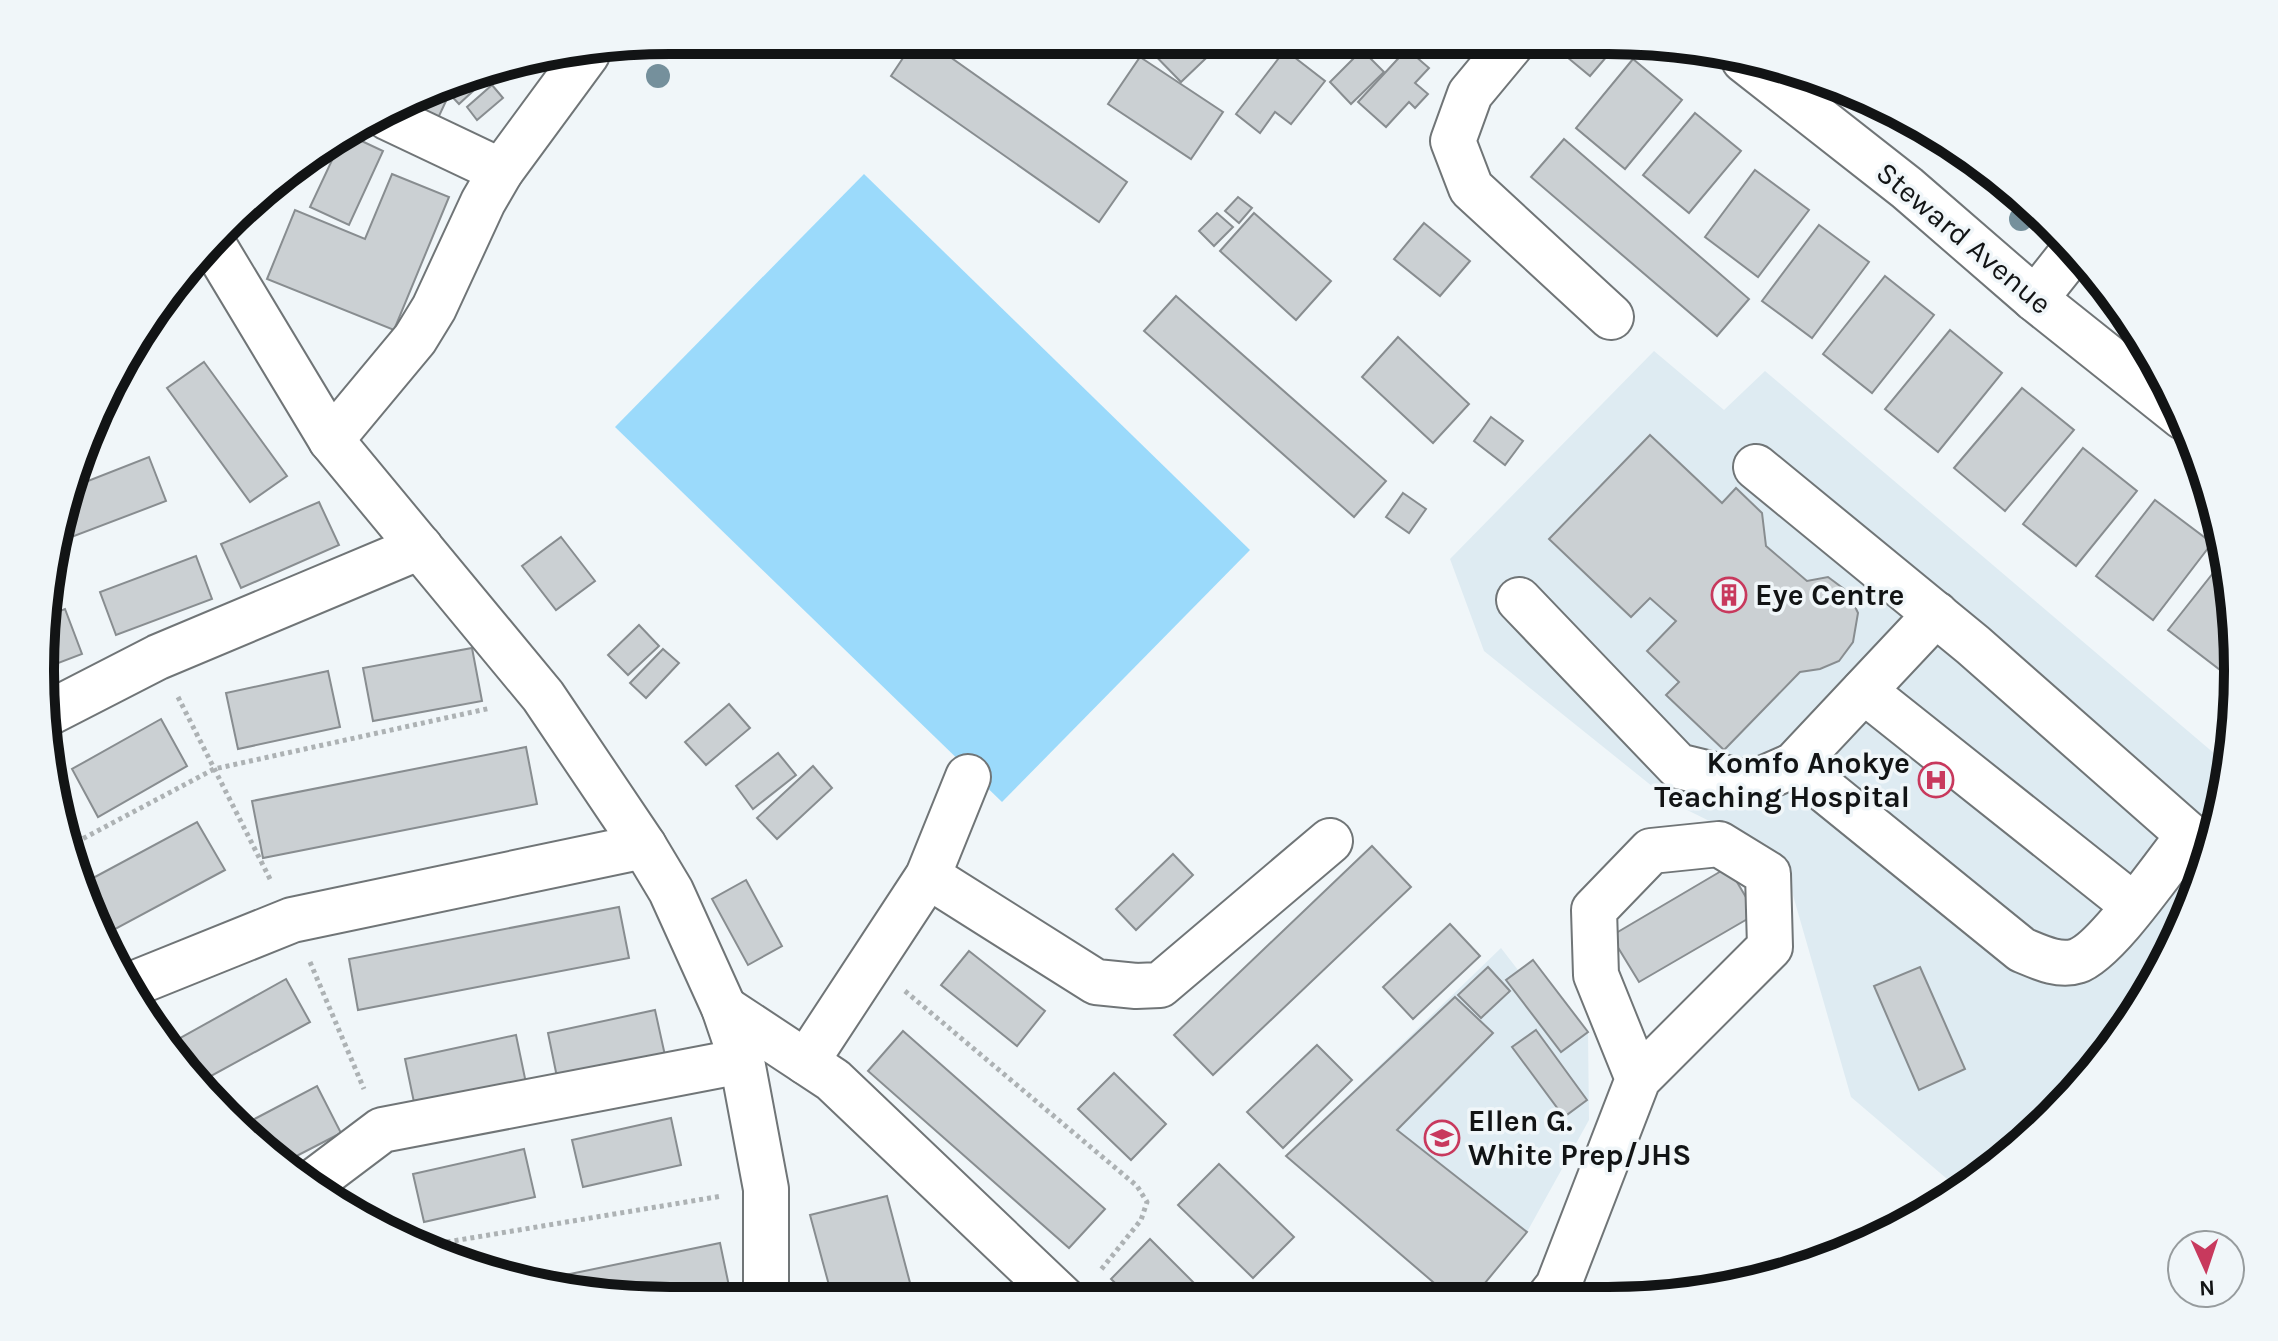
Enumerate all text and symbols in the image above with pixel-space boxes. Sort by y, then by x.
street label: Steward Avenue [1869,154,2059,322]
building icon: Eye Centre [1710,576,1748,614]
place label: Eye Centre [1755,577,1904,613]
place label: Komfo Anokye Teaching Hospital [1654,745,1910,815]
hospital icon: Komfo Anokye Teaching Hospital [1917,761,1955,799]
place label: Ellen G. White Prep/JHS [1468,1103,1691,1173]
school or university icon: Ellen G. White Prep/JHS [1423,1119,1461,1157]
north arrow [2166,1229,2246,1309]
text: N [2198,1275,2216,1301]

